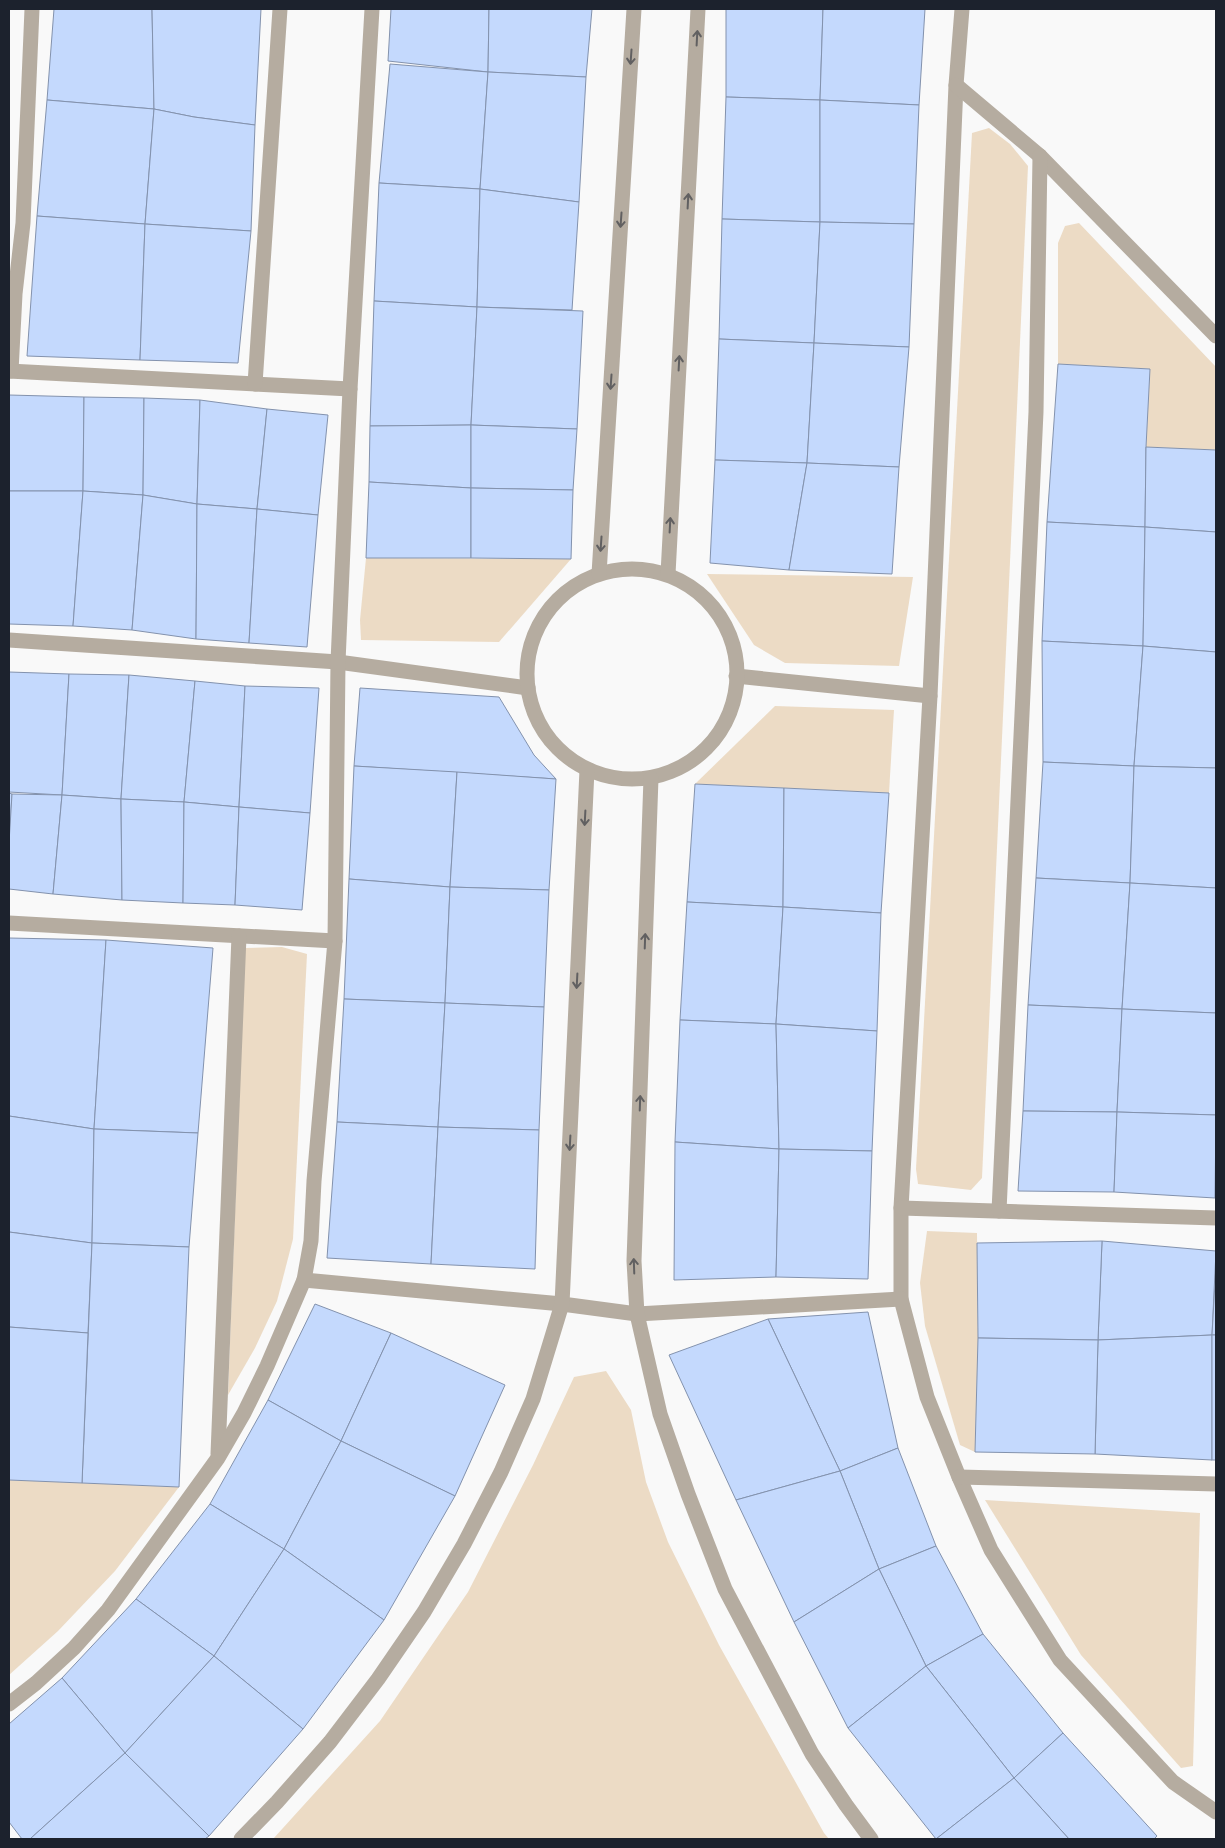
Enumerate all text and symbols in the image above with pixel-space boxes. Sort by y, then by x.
one-way arrow [692,31,701,47]
one-way arrow [626,49,636,65]
one-way arrow [683,193,692,209]
one-way arrow [616,211,625,227]
one-way arrow [675,355,684,371]
one-way arrow [606,374,615,390]
one-way arrow [666,518,675,534]
one-way arrow [596,536,605,552]
one-way arrow [580,810,590,826]
one-way arrow [641,933,650,949]
one-way arrow [573,972,582,988]
one-way arrow [635,1096,644,1112]
one-way arrow [565,1135,574,1151]
one-way arrow [630,1258,639,1274]

